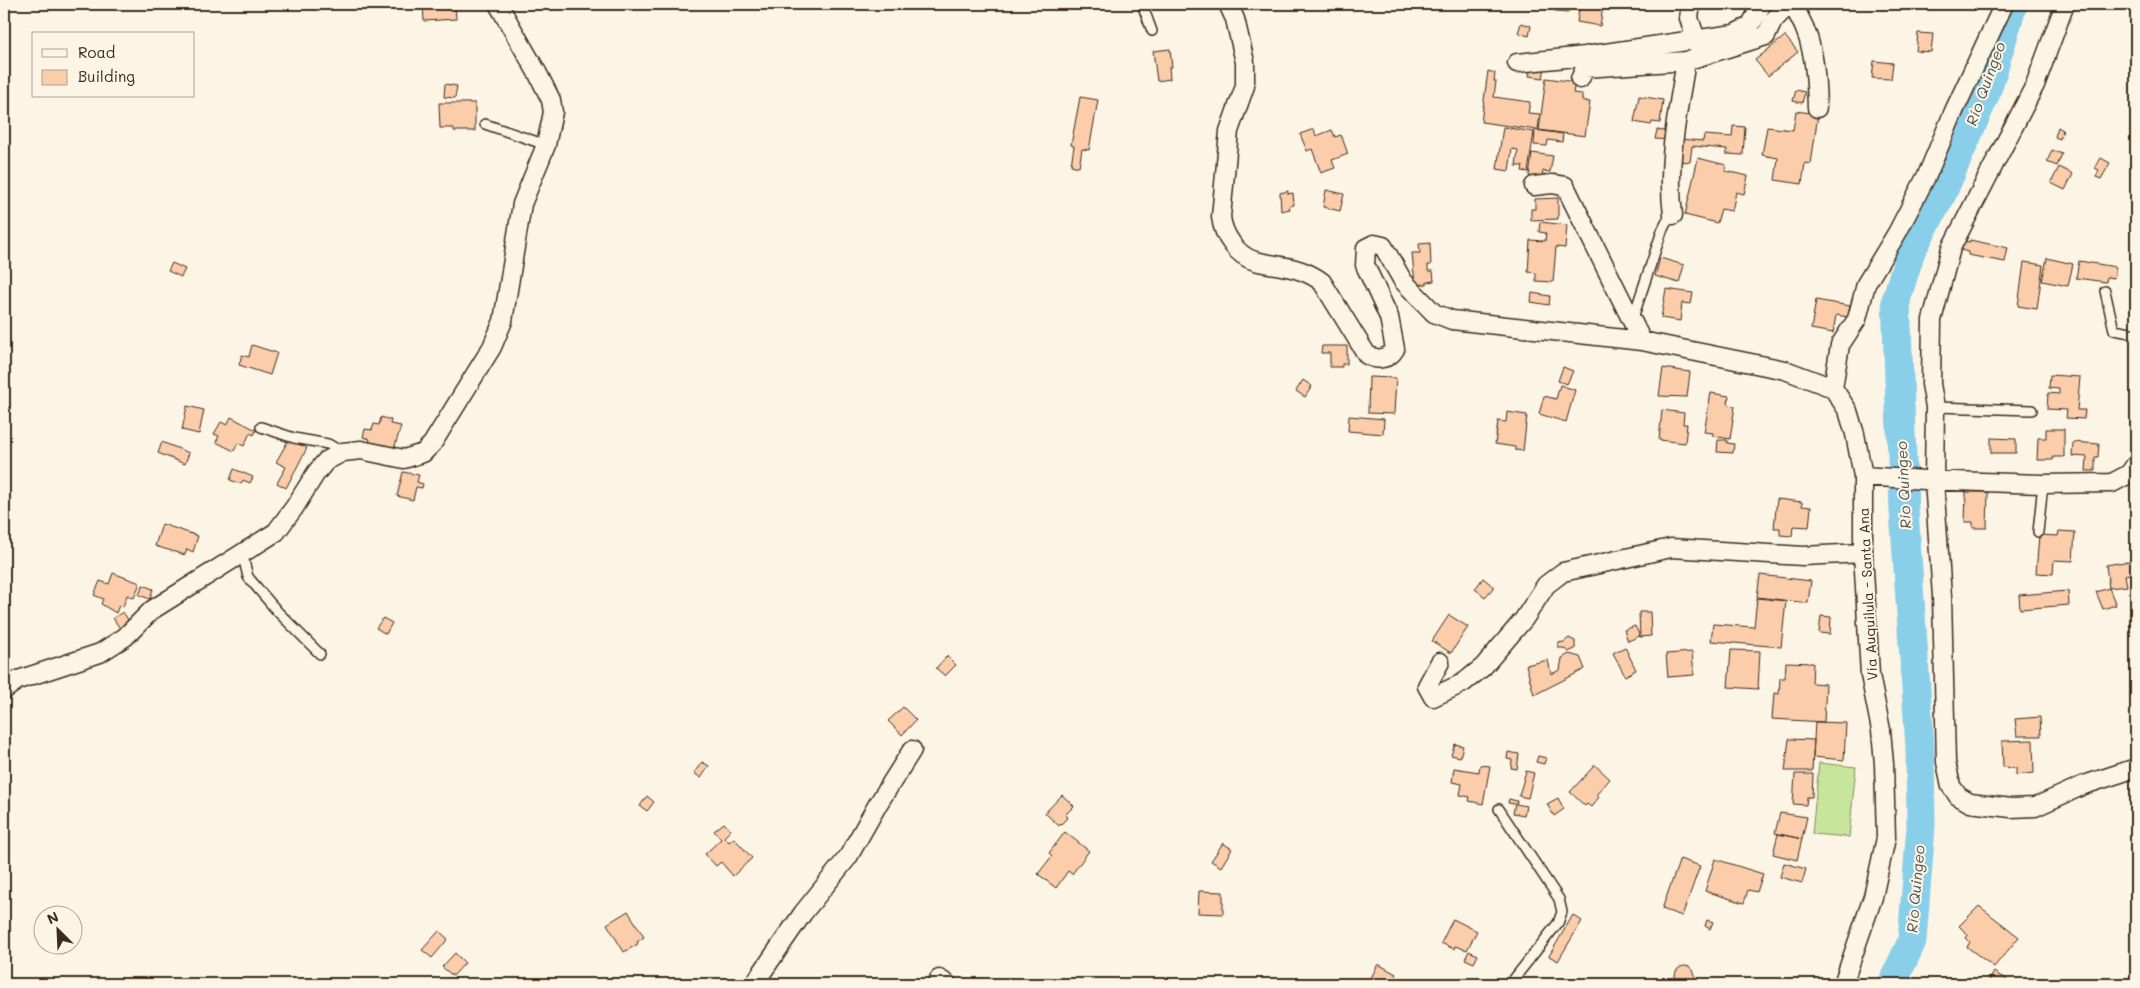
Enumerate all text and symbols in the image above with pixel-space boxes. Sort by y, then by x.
legend [32,32,195,98]
water label: Río Quingeo [1961,39,2009,128]
text: Road [78,42,115,62]
text: Building [78,66,135,86]
water label: Río Quingeo [1891,441,1915,529]
street label: Vía Auquilula - Santa Ana [1853,507,1882,681]
water label: Río Quingeo [1901,844,1929,933]
north arrow [32,906,82,956]
text: N [44,907,61,929]

